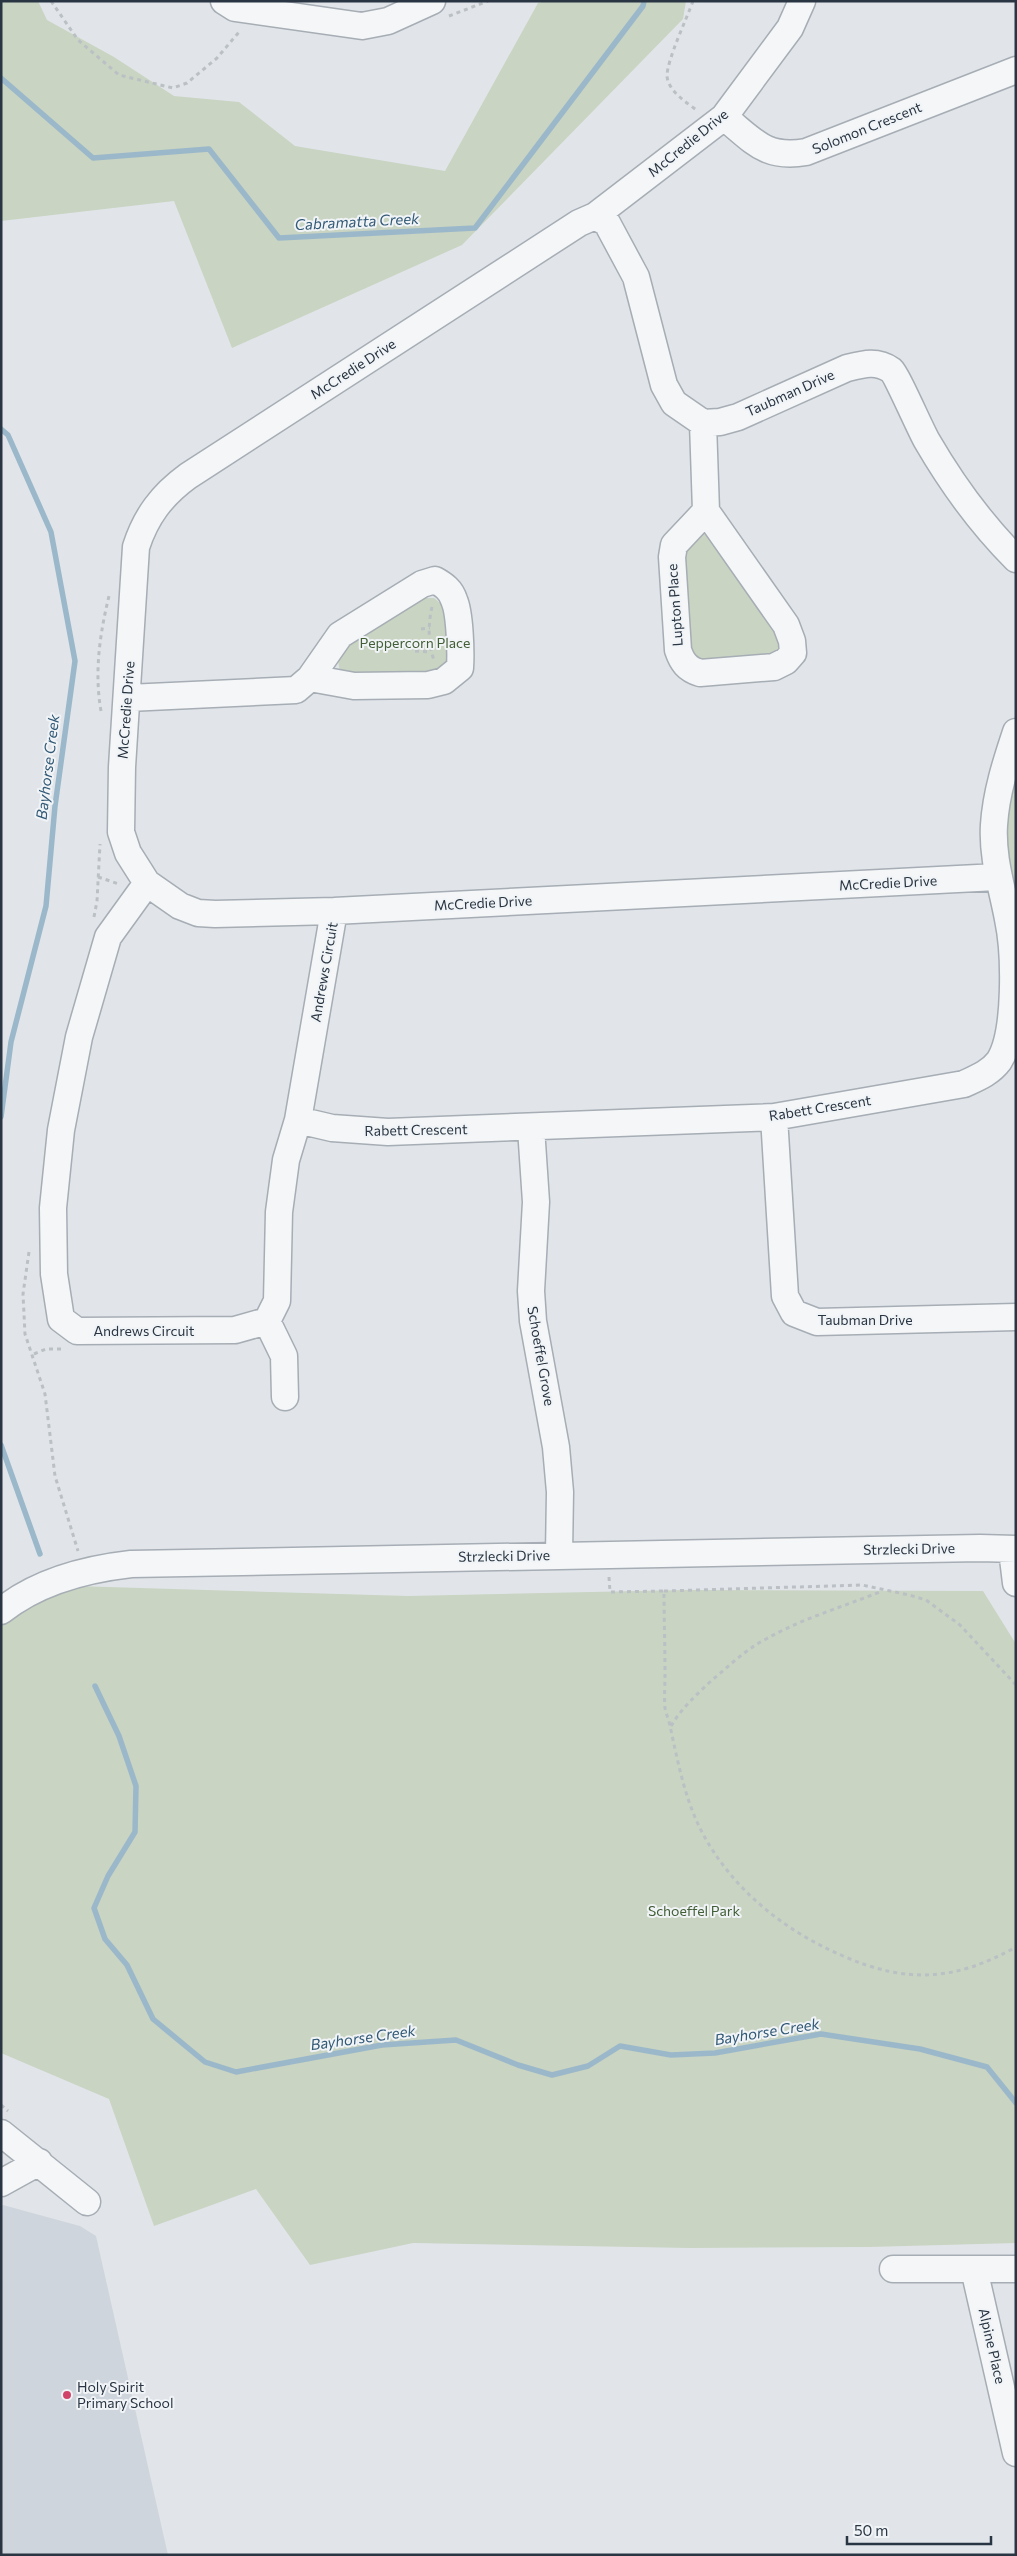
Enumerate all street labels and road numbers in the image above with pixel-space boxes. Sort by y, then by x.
street label: Solomon Crescent [810,98,924,157]
street label: McCredie Drive [644,105,731,180]
street label: McCredie Drive [307,335,399,402]
street label: Taubman Drive [743,365,837,420]
street label: Lupton Place [663,563,686,647]
street label: McCredie Drive [114,660,137,760]
street label: McCredie Drive [839,871,937,894]
street label: McCredie Drive [434,891,532,914]
street label: Andrews Circuit [306,920,341,1023]
street label: Rabett Crescent [768,1091,872,1124]
street label: Rabett Crescent [364,1120,468,1139]
street label: Schoeffel Grove [524,1305,559,1407]
street label: Taubman Drive [817,1311,913,1328]
street label: Andrews Circuit [93,1322,195,1339]
street label: Strzlecki Drive [863,1539,955,1558]
street label: Strzlecki Drive [458,1546,550,1565]
street label: Alpine Place [976,2306,1009,2385]

